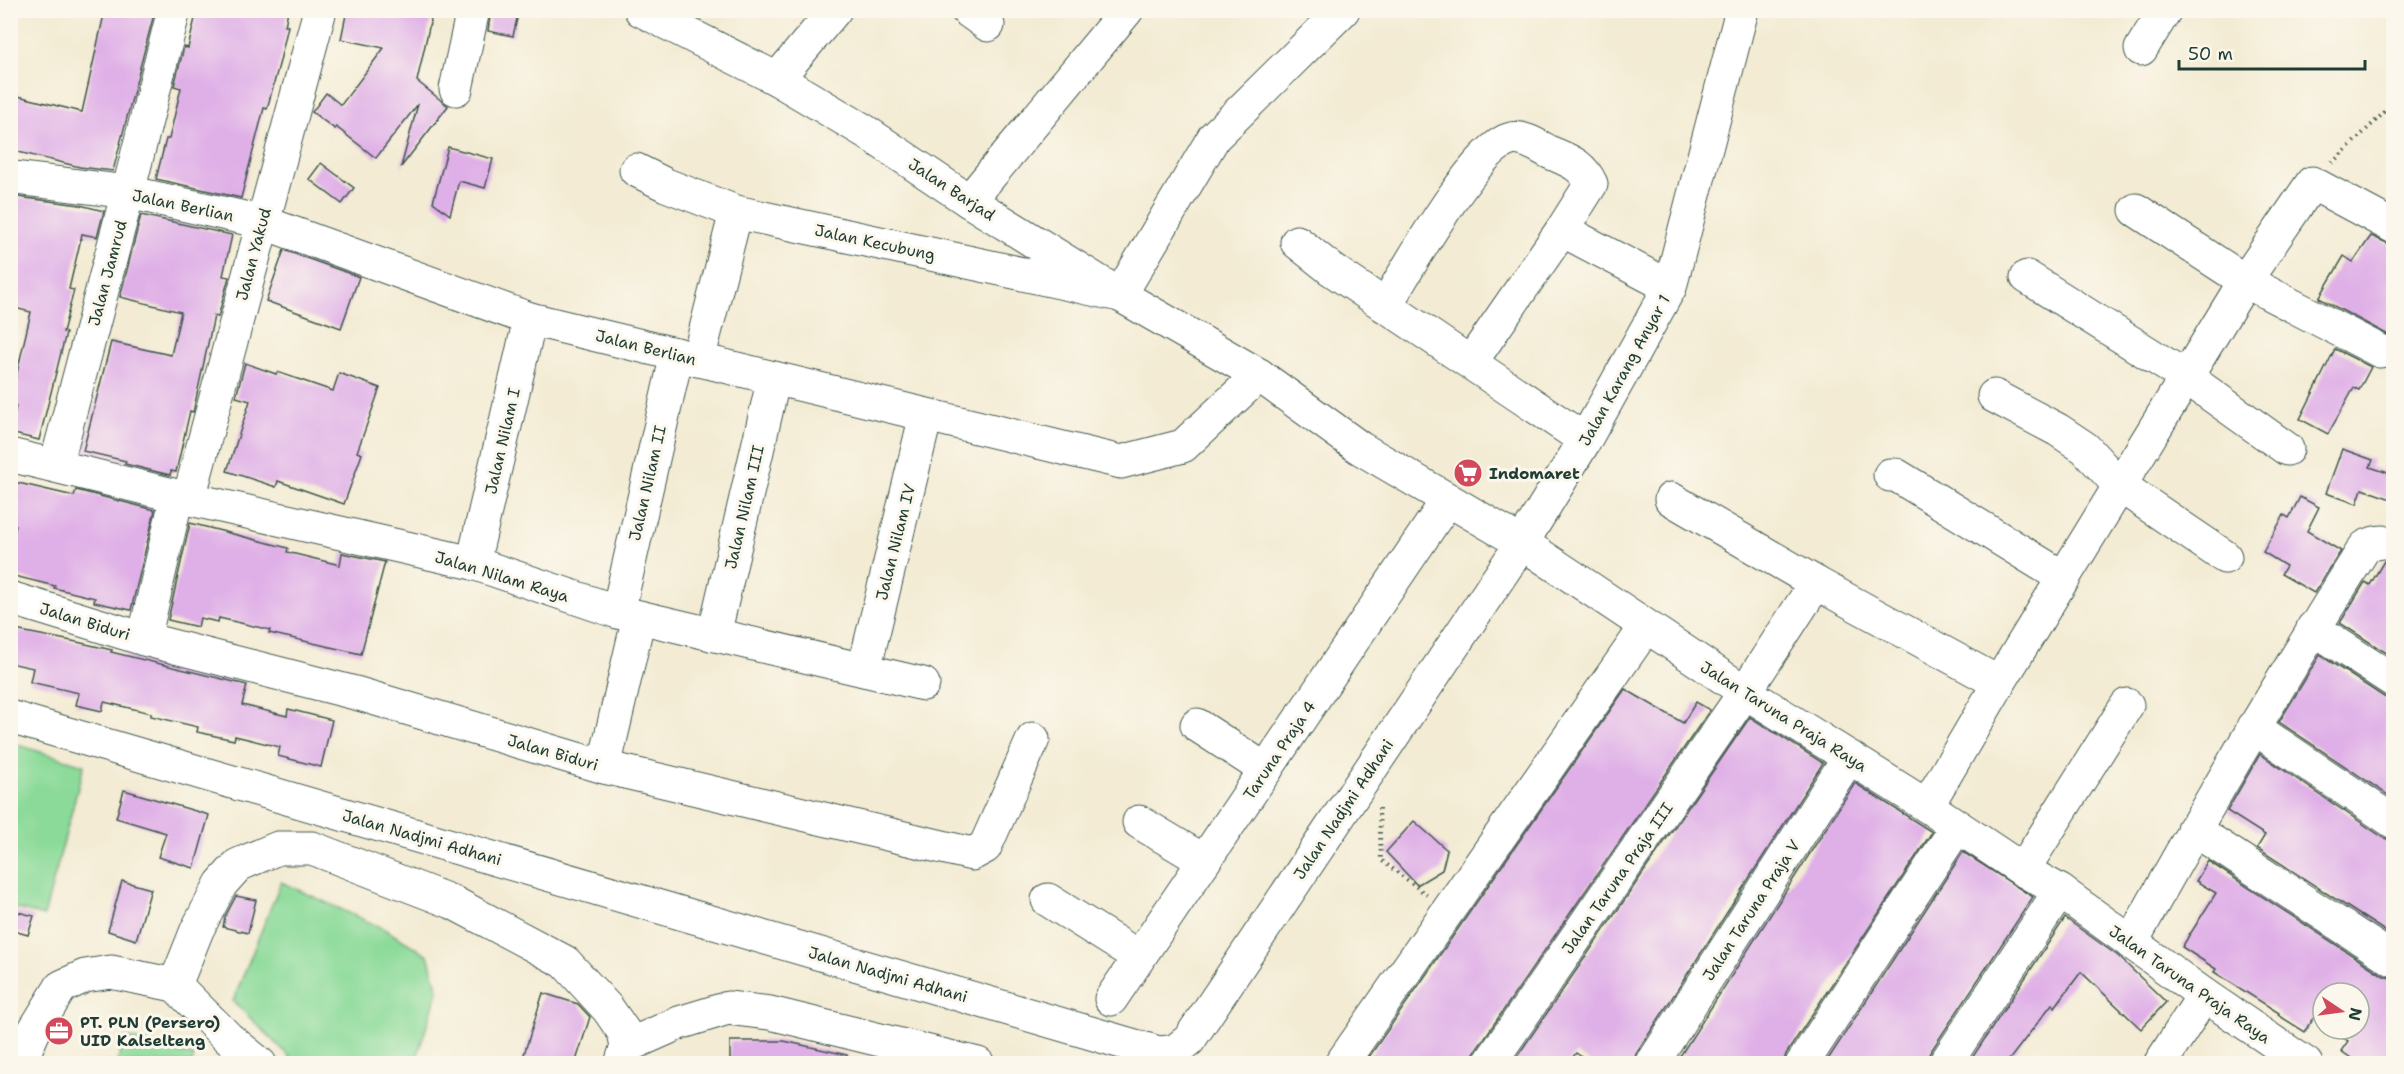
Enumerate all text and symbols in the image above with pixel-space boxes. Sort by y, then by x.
scale bar [2179,33,2365,71]
text: 50 m [2188,42,2233,66]
street label: Jalan Barjad [904,153,999,225]
street label: Jalan Berlian [130,184,236,227]
street label: Jalan Yakud [231,205,276,303]
street label: Jalan Jamrud [83,218,132,328]
street label: Jalan Kecubung [813,219,937,266]
street label: Jalan Karang Anyar 1 [1574,291,1675,450]
street label: Jalan Berlian [593,325,699,370]
street label: Jalan Nilam I [480,386,525,496]
street label: Jalan Nilam II [624,423,671,543]
street label: Jalan Nilam III [720,443,769,571]
supermarket icon: Indomaret [1452,457,1484,489]
place label: Indomaret [1489,463,1580,484]
street label: Jalan Nilam IV [871,482,920,603]
street label: Jalan Nilam Raya [432,546,572,607]
street label: Jalan Biduri [37,598,133,645]
street label: Jalan Taruna Praja Raya [1696,656,1871,776]
street label: Taruna Praja 4 [1239,697,1320,804]
street label: Jalan Biduri [505,729,601,775]
street label: Jalan Nadjmi Adhani [1289,735,1398,883]
street label: Jalan Taruna Praja III [1557,798,1678,958]
street label: Jalan Nadjmi Adhani [340,805,504,870]
street label: Jalan Taruna Praja V [1698,836,1805,985]
street label: Jalan Taruna Praja Raya [2105,921,2275,1048]
street label: Jalan Nadjmi Adhani [806,942,970,1007]
north arrow [2311,981,2371,1041]
text: N [2343,1006,2367,1023]
place label: PT. PLN (Persero) UID Kalselteng [80,1012,220,1051]
office icon: PT. PLN (Persero) UID Kalselteng [43,1015,75,1047]

